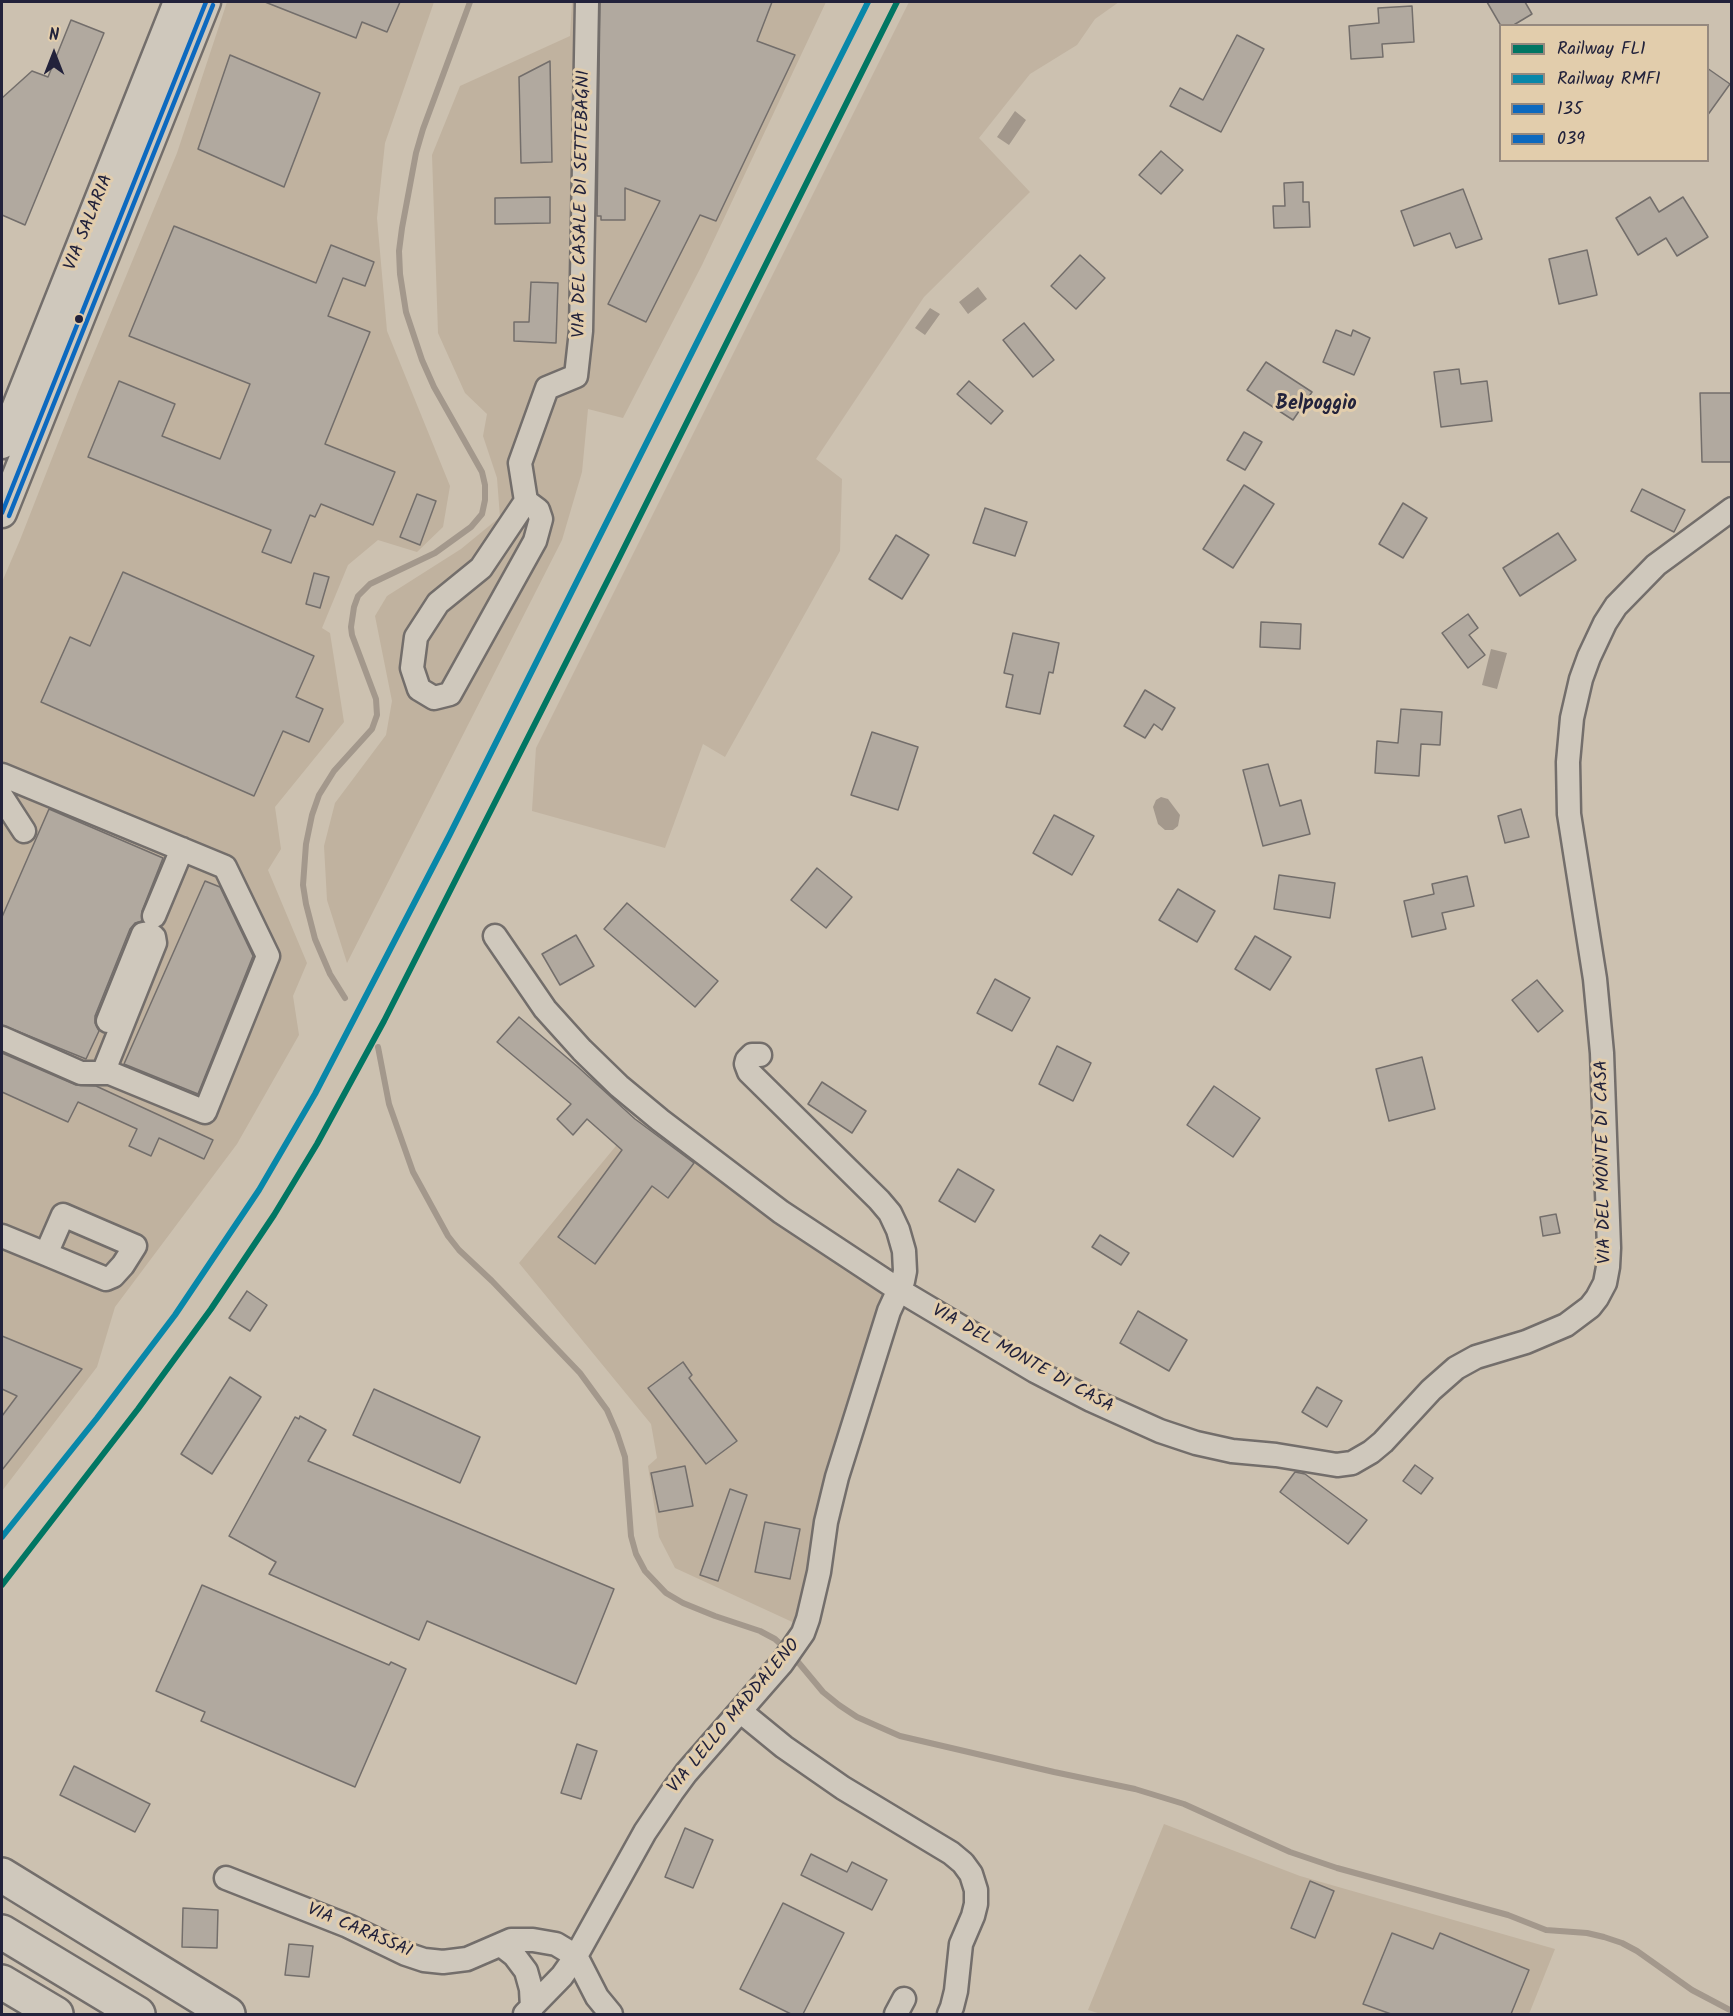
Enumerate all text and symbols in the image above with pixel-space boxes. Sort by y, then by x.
text: N [49,23,59,48]
north arrow [24,24,84,84]
legend [1499,24,1709,162]
text: Railway FL1 [1557,35,1646,64]
text: Railway RMFI [1557,65,1661,94]
street label: VIA DEL CASALE DI SETTEBAGNI [570,70,596,338]
text: 135 [1557,95,1583,124]
text: 039 [1557,125,1585,154]
street label: VIA SALARIA [61,172,119,274]
unlabelled marker [73,313,85,325]
district label: Belpoggio [1276,394,1356,418]
street label: VIA DEL MONTE DI CASA [1592,1060,1618,1264]
street label: VIA DEL MONTE DI CASA [928,1301,1116,1419]
street label: VIA LELLO MADDALENO [664,1636,806,1798]
street label: VIA CARASSAI [303,1900,415,1964]

